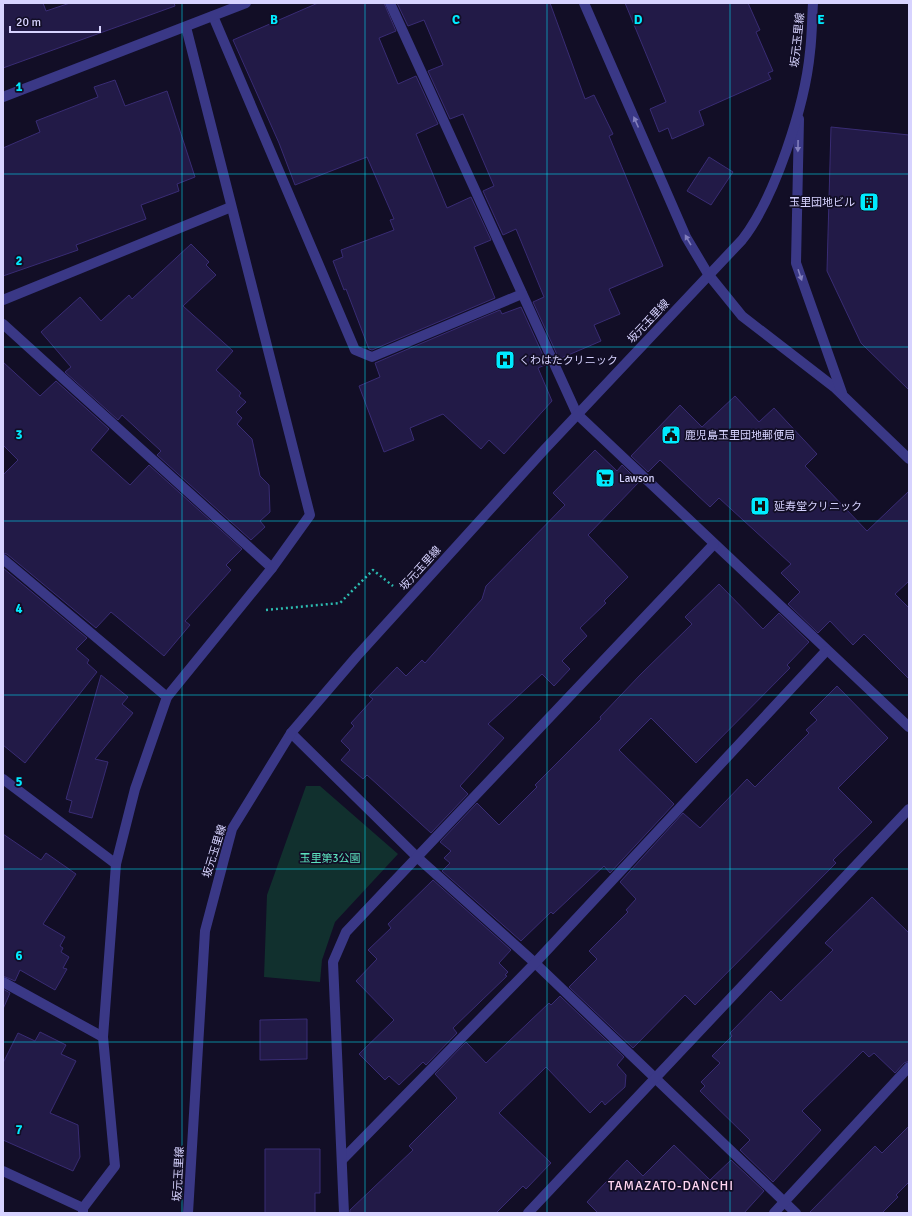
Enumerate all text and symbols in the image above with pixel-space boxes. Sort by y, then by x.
scale bar [10,8,100,34]
text: B [270,12,278,28]
text: C [452,12,460,28]
text: D [634,12,643,28]
street label: 坂元玉里線 [788,12,807,68]
text: E [817,12,825,28]
text: 20 m [16,15,41,30]
text: 1 [15,79,23,95]
one-way arrow [633,116,639,127]
one-way arrow [795,140,801,153]
building icon: 玉里団地ビル [858,191,880,213]
place label: 玉里団地ビル [789,196,855,209]
one-way arrow [685,234,692,246]
text: 2 [15,253,23,269]
one-way arrow [797,270,803,282]
street label: 坂元玉里線 [625,297,672,346]
hospital icon: くわはたクリニック [494,349,516,371]
place label: くわはたクリニック [519,354,618,367]
public building icon: 鹿児島玉里団地郵便局 [660,424,682,446]
text: 3 [15,427,23,443]
place label: 鹿児島玉里団地郵便局 [685,429,795,442]
supermarket icon: Lawson [594,467,616,489]
place label: Lawson [619,472,655,485]
hospital icon: 延寿堂クリニック [749,495,771,517]
place label: 延寿堂クリニック [774,500,862,513]
street label: 坂元玉里線 [397,544,444,593]
text: 4 [15,601,23,617]
text: 5 [15,774,23,790]
street label: 坂元玉里線 [200,823,229,879]
park label: 玉里第3公園 [300,852,360,865]
text: 6 [15,948,23,964]
text: 7 [15,1122,23,1138]
street label: 坂元玉里線 [171,1146,186,1202]
district label: TAMAZATO-DANCHI [608,1178,734,1194]

